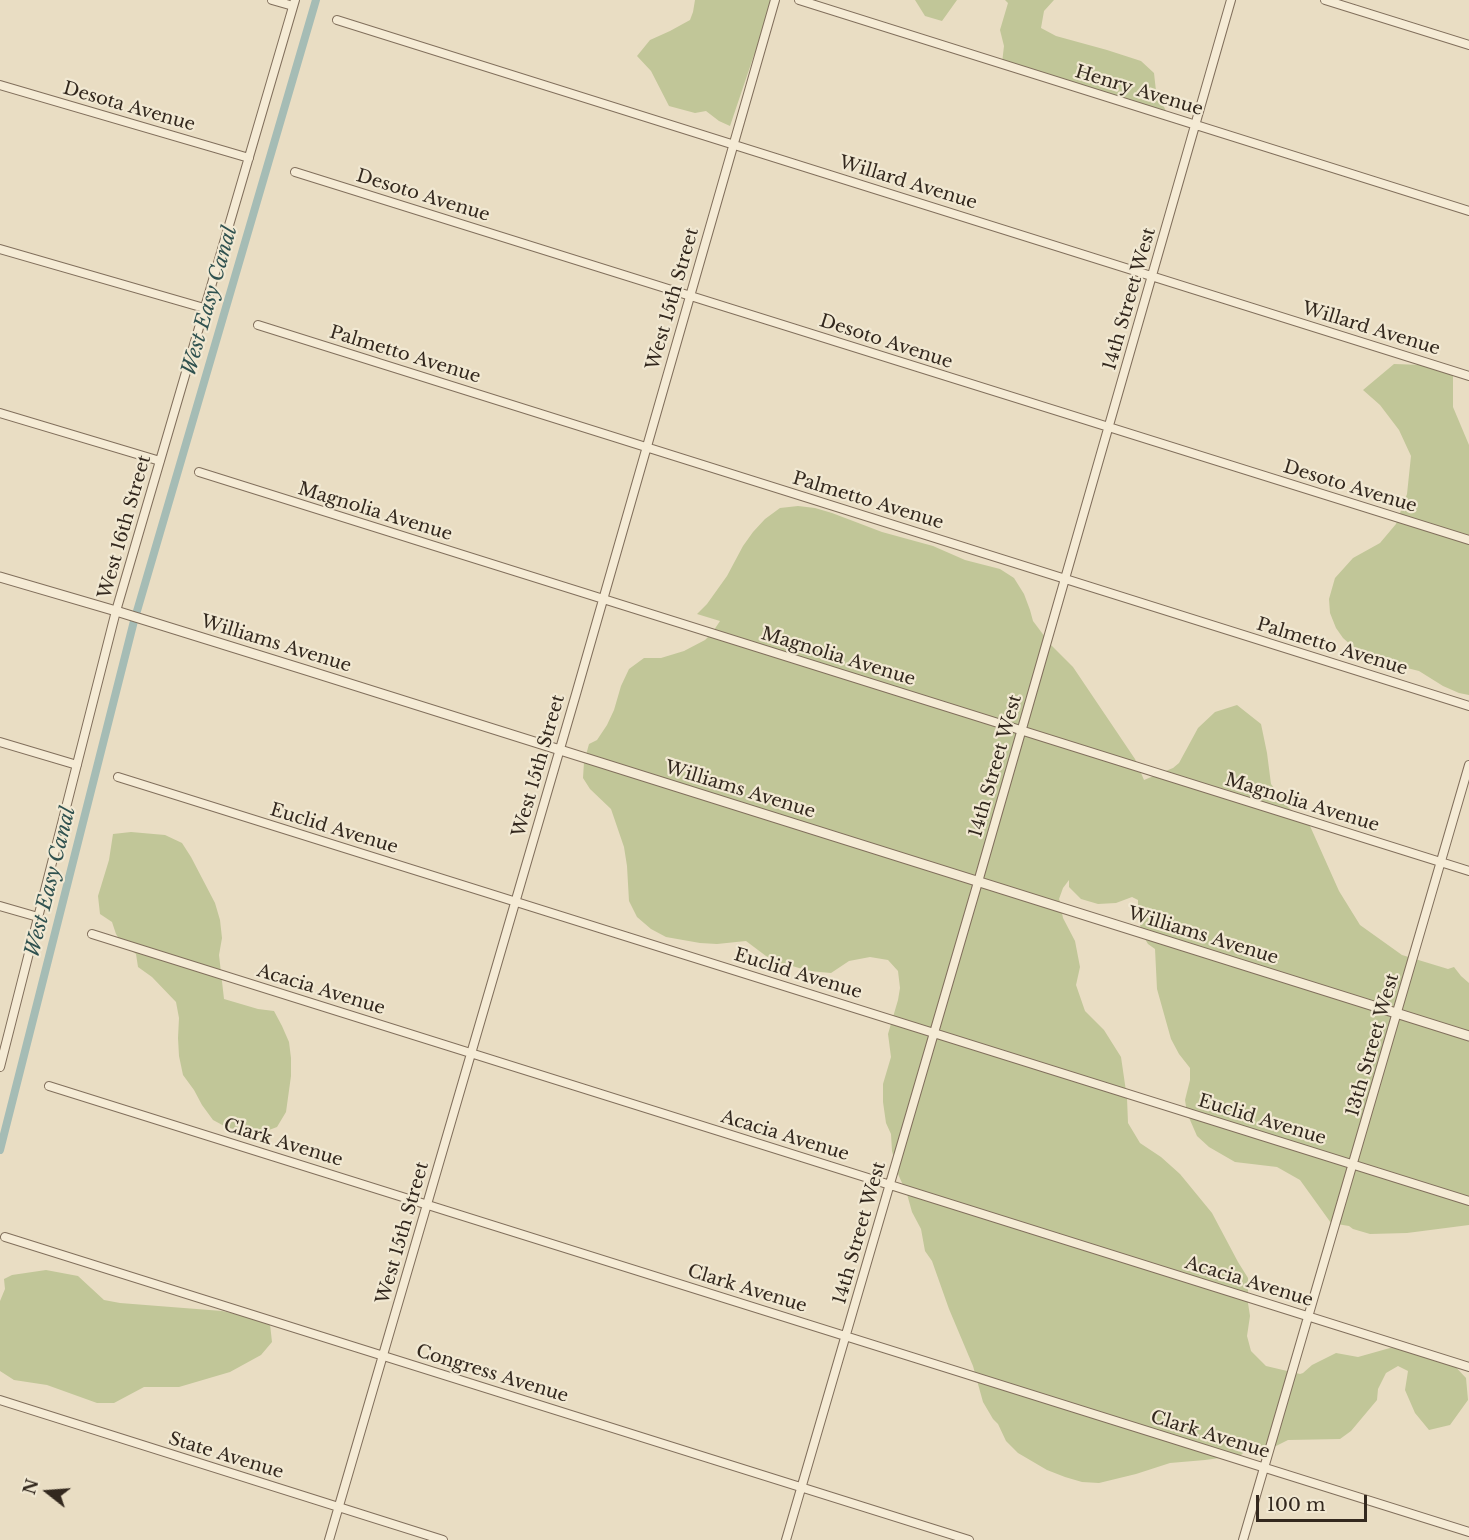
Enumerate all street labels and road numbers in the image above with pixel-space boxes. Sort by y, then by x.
street label: Henry Avenue [1072,61,1206,121]
street label: Desota Avenue [60,78,198,136]
street label: Willard Avenue [836,152,980,214]
street label: Desoto Avenue [354,165,492,227]
street label: West 15th Street [642,225,704,373]
street label: 14th Street West [1099,225,1161,373]
street label: Willard Avenue [1299,298,1443,360]
street label: Desoto Avenue [817,310,955,374]
street label: Palmetto Avenue [327,322,483,388]
street label: West 16th Street [94,453,156,601]
street label: Desoto Avenue [1281,456,1419,518]
street label: Palmetto Avenue [790,468,946,534]
street label: Magnolia Avenue [295,478,455,546]
street label: Williams Avenue [198,611,354,677]
street label: Palmetto Avenue [1254,614,1410,680]
street label: Magnolia Avenue [758,623,918,691]
street label: West 15th Street [508,692,570,840]
street label: 14th Street West [965,692,1027,840]
street label: Williams Avenue [662,757,818,823]
street label: Magnolia Avenue [1222,769,1382,837]
street label: Euclid Avenue [267,799,401,859]
street label: Williams Avenue [1125,903,1281,969]
street label: Euclid Avenue [731,944,865,1004]
street label: Acacia Avenue [254,960,388,1020]
street label: 13th Street West [1342,971,1404,1119]
street label: Euclid Avenue [1195,1090,1329,1150]
street label: Acacia Avenue [718,1106,852,1166]
street label: Clark Avenue [221,1115,345,1171]
street label: West 15th Street [372,1159,434,1307]
street label: 14th Street West [829,1159,891,1307]
street label: Acacia Avenue [1182,1252,1316,1312]
street label: Clark Avenue [685,1261,809,1317]
street label: Congress Avenue [413,1341,571,1407]
street label: Clark Avenue [1148,1407,1272,1463]
street label: State Avenue [166,1428,286,1484]

